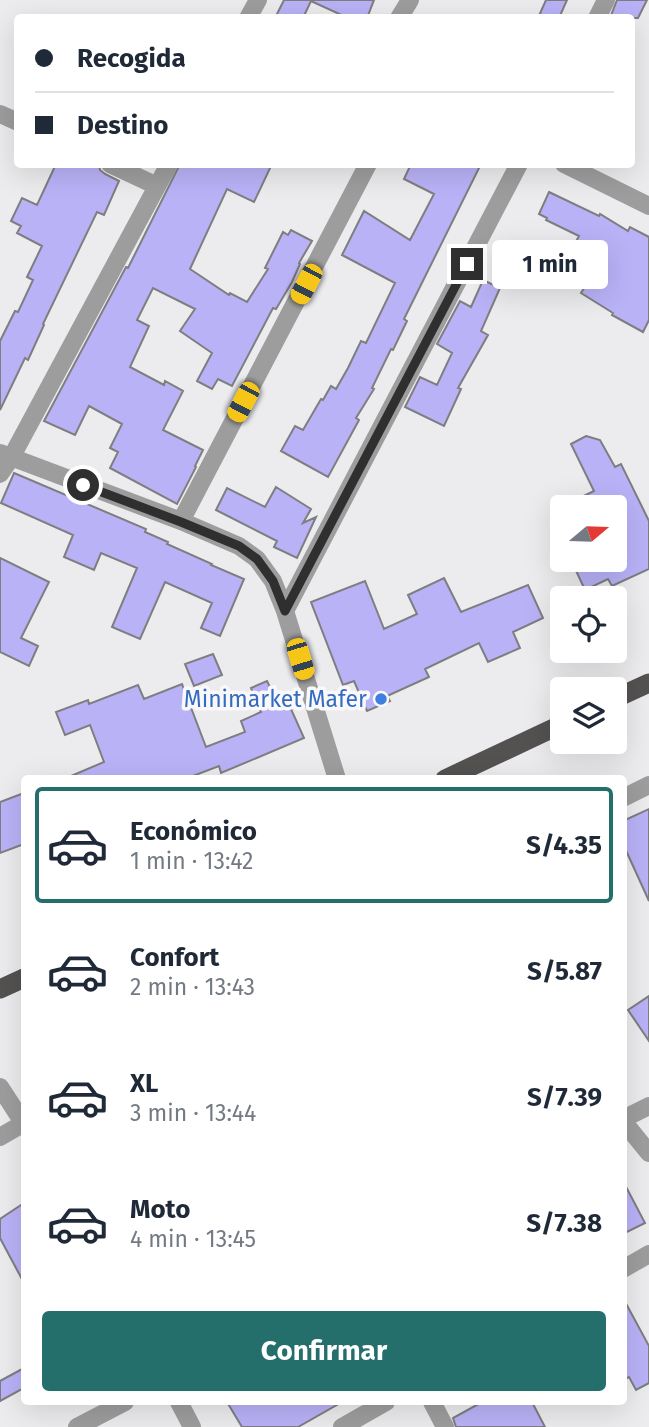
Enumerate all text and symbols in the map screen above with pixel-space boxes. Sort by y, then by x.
text: Recogida [77,43,186,74]
text: Destino [77,110,168,141]
callout: 1 min [491,240,607,288]
route end [451,248,483,280]
text: 1 min [522,250,578,278]
car [287,261,326,307]
car [224,379,263,425]
route start [67,469,99,501]
north arrow [550,495,626,572]
map controls [550,495,627,754]
button: locate [550,586,627,663]
car [284,636,317,682]
button: layers [550,677,627,754]
place label: Minimarket Mafer [184,685,367,713]
marker: Minimarket Mafer [373,691,389,707]
icon: car [46,814,109,877]
text: Económico [130,816,257,847]
text: S/4.35 [526,830,602,861]
text: 1 min · 13:42 [130,847,253,875]
icon: car [46,940,109,1003]
text: Confort [130,942,219,973]
text: S/5.87 [527,956,602,987]
text: 2 min · 13:43 [130,973,255,1001]
icon: car [46,1066,109,1129]
text: XL [130,1068,158,1099]
text: S/7.39 [527,1082,602,1113]
text: 3 min · 13:44 [130,1099,256,1127]
icon: car [46,1192,109,1255]
text: Moto [130,1194,190,1225]
text: S/7.38 [526,1208,602,1239]
text: 4 min · 13:45 [130,1225,256,1253]
button: Confirmar [42,1311,606,1391]

